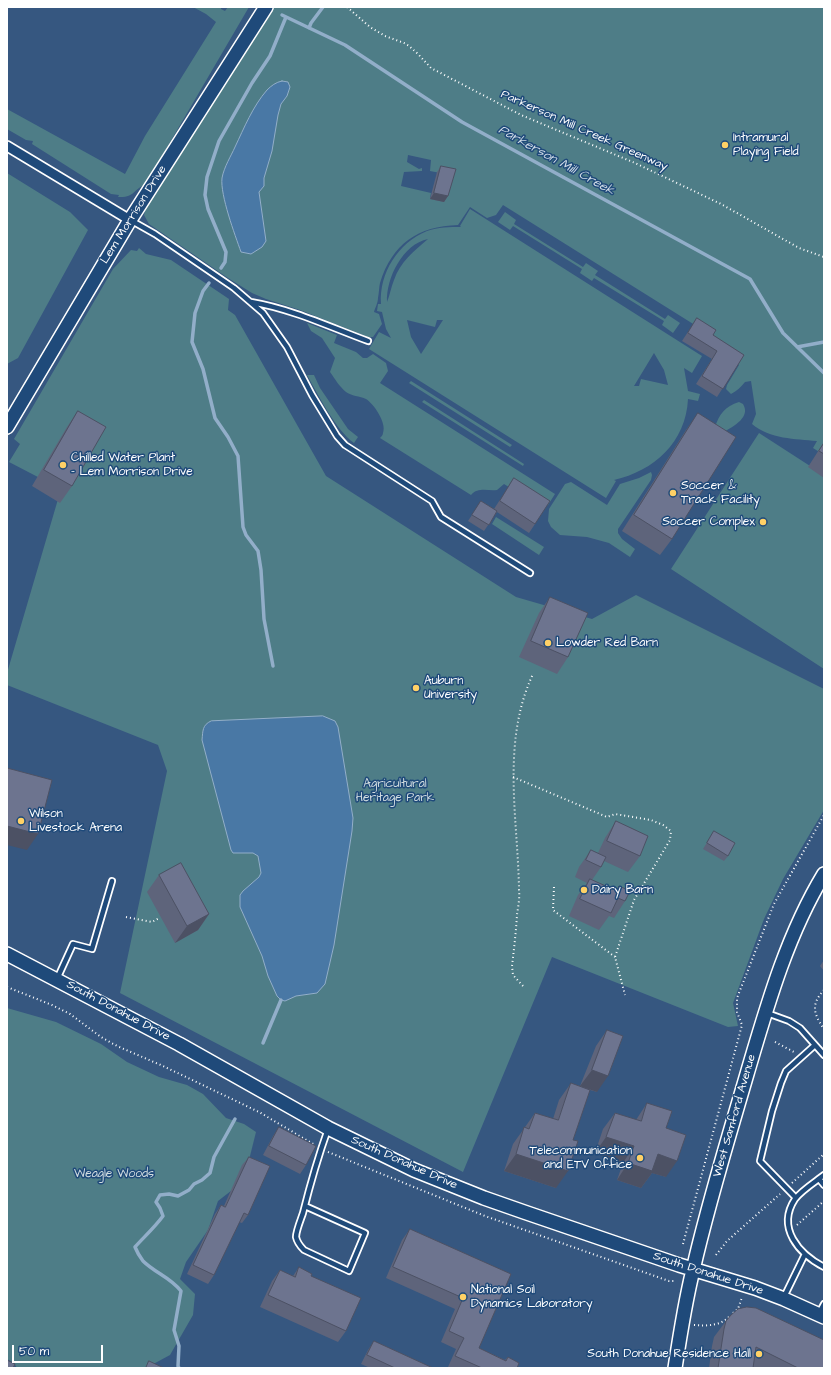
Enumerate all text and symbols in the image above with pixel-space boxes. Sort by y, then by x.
street label: Parkerson Mill Creek Greenway [498,88,670,174]
water label: Parkerson Mill Creek [495,123,617,199]
place label: Intramural Playing Field [733,131,799,159]
marker: Intramural Playing Field [720,140,730,150]
street label: Lem Morrison Drive [98,163,170,267]
place label: Chilled Water Plant - Lem Morrison Drive [71,451,193,479]
marker: Chilled Water Plant - Lem Morrison Drive [58,460,68,470]
place label: Soccer & Track Facility [681,479,760,507]
marker: Soccer & Track Facility [668,488,678,498]
place label: Soccer Complex [662,515,755,529]
marker: Soccer Complex [758,517,768,527]
place label: Lowder Red Barn [556,636,658,650]
marker: Lowder Red Barn [543,638,553,648]
place label: Auburn University [424,674,477,702]
marker: Auburn University [411,683,421,693]
park label: Agricultural Heritage Park [356,777,434,805]
place label: Wilson Livestock Arena [29,807,122,835]
marker: Wilson Livestock Arena [16,816,26,826]
place label: Dairy Barn [592,883,653,897]
marker: Dairy Barn [579,885,589,895]
street label: South Donahue Drive [64,978,172,1044]
street label: West Samford Avenue [711,1053,759,1179]
street label: South Donahue Drive [349,1133,459,1193]
place label: Telecommunication and ETV Office [530,1144,632,1172]
marker: Telecommunication and ETV Office [635,1153,645,1163]
park label: Weagle Woods [74,1167,154,1181]
street label: South Donahue Drive [651,1249,765,1299]
place label: National Soil Dynamics Laboratory [471,1283,592,1311]
marker: National Soil Dynamics Laboratory [458,1292,468,1302]
scale bar [14,1337,105,1363]
text: 50 m [19,1343,49,1360]
place label: South Donahue Residence Hall [587,1347,751,1361]
marker: South Donahue Residence Hall [754,1349,764,1359]

